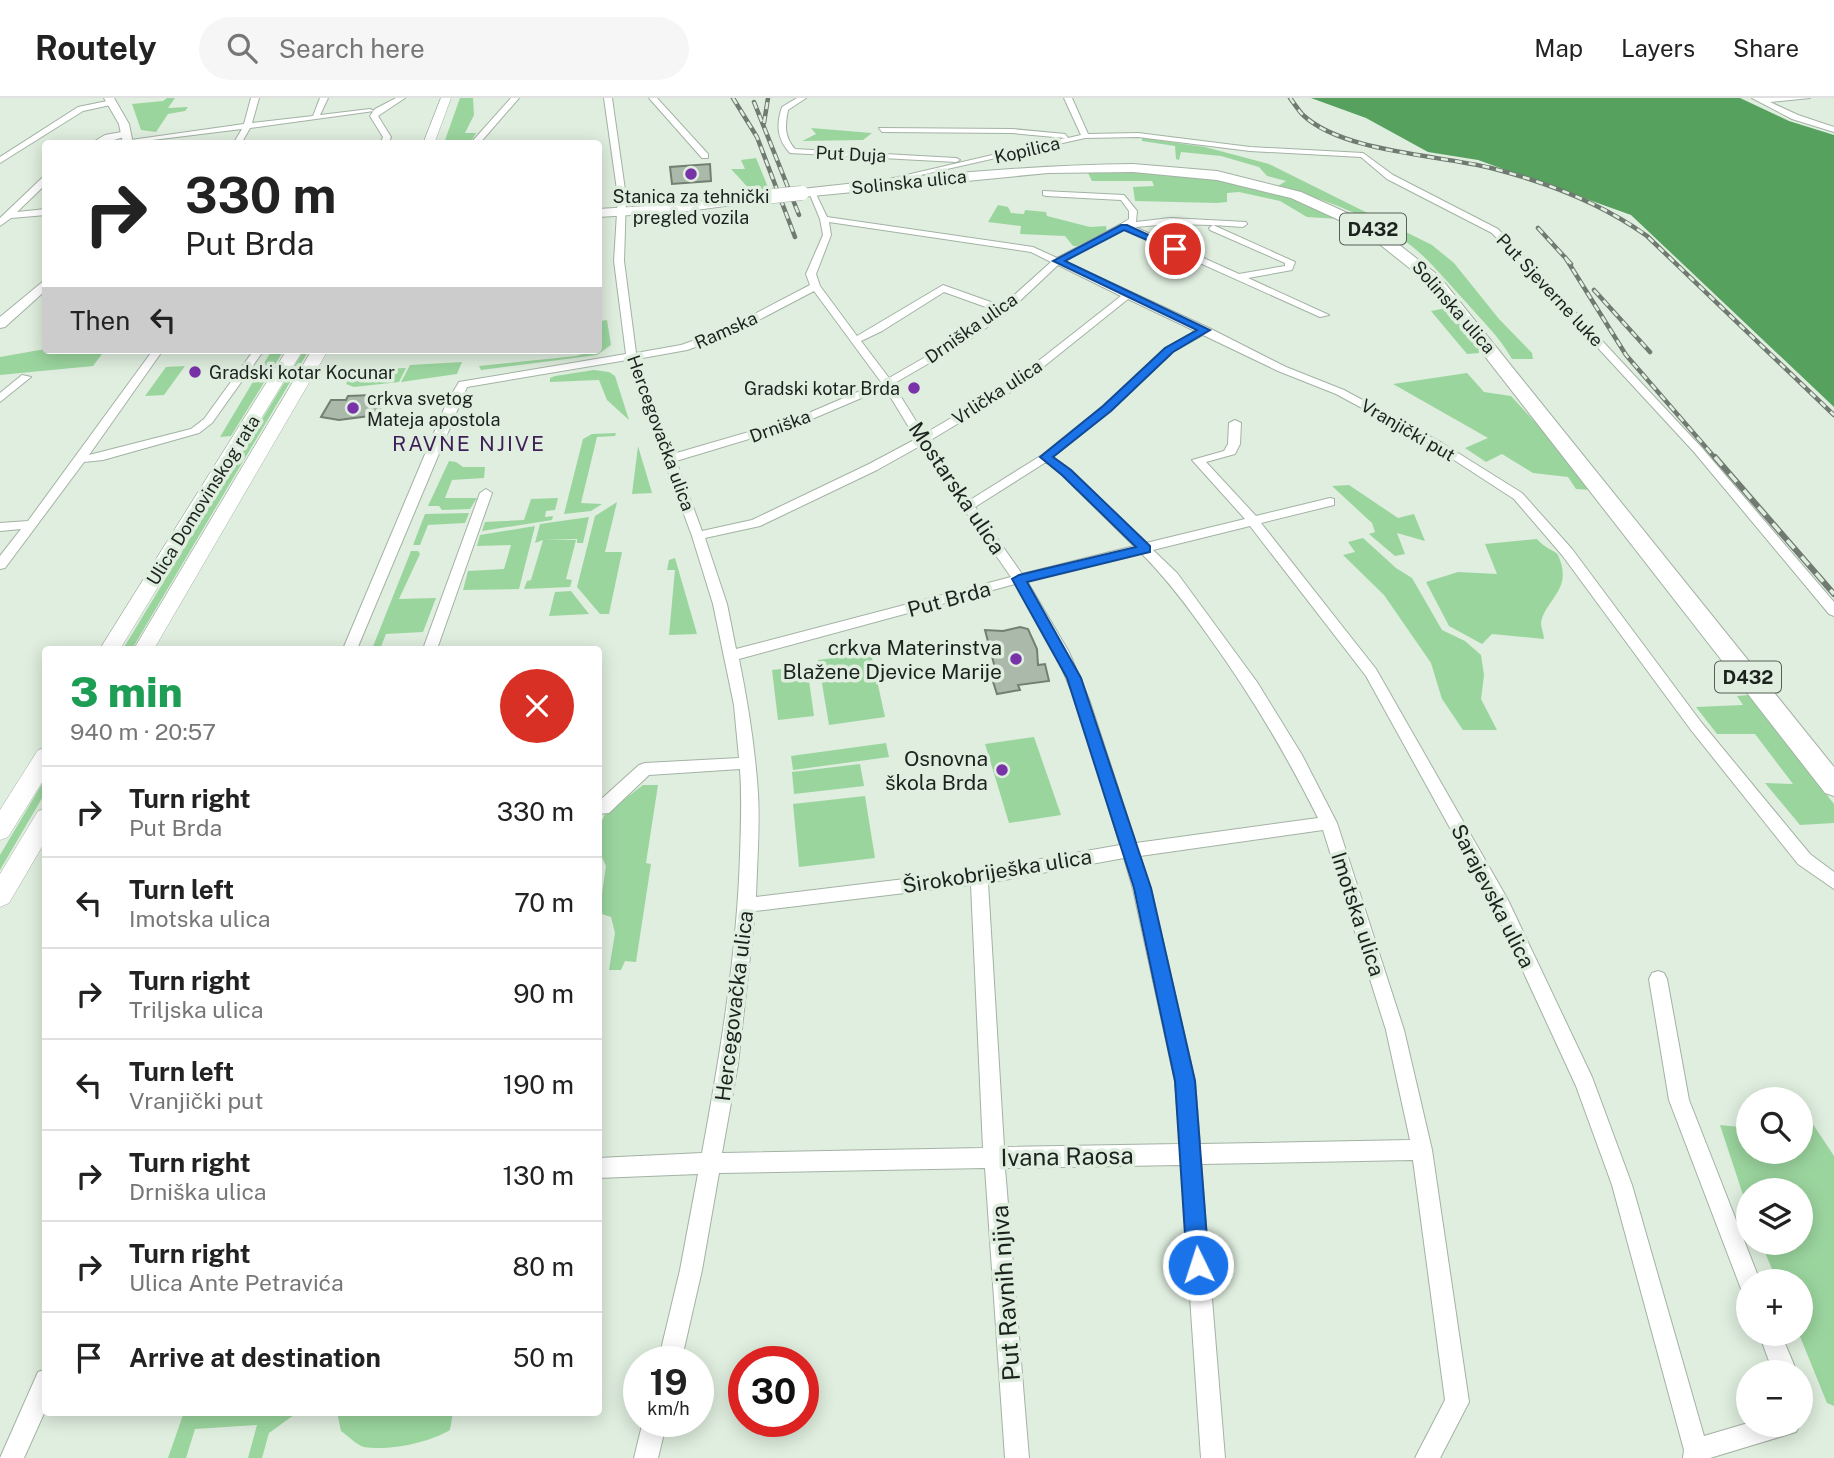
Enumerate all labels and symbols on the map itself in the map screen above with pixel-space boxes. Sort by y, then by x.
street label: Kopilica [992,132,1062,168]
street label: Put Duja [815,142,887,166]
marker: Stanica za tehnički pregled vozila [683,166,699,182]
street label: Solinska ulica [850,166,968,198]
place label: Stanica za tehnički pregled vozila [612,186,770,228]
road number: D432 [1340,214,1406,244]
pin [1145,219,1205,279]
street label: Put Sjeverne luke [1492,229,1608,351]
street label: Solinska ulica [1408,256,1500,358]
street label: Drniška ulica [921,289,1021,367]
street label: Ramska [691,307,761,353]
street label: Hercegovačka ulica [623,352,699,514]
street label: Vrlička ulica [948,355,1046,429]
place label: Gradski kotar Kocunar [209,362,395,383]
marker: Gradski kotar Kocunar [187,364,203,380]
place label: Gradski kotar Brda [744,378,900,399]
marker: Gradski kotar Brda [906,380,922,396]
place label: crkva svetog Mateja apostola [367,388,500,430]
street label: Vranjički put [1357,395,1459,465]
marker: crkva svetog Mateja apostola [345,400,361,416]
street label: Drniška [747,405,813,447]
street label: Ulica Domovinskog rata [142,411,264,589]
street label: Mostarska ulica [904,417,1010,559]
district label: RAVNE NJIVE [392,431,546,456]
street label: Put Brda [905,576,993,622]
place label: crkva Materinstva Blažene Djevice Marije [782,635,1002,684]
marker: crkva Materinstva Blažene Djevice Marije [1008,651,1024,667]
road number: D432 [1715,662,1781,692]
place label: Osnovna škola Brda [885,746,988,795]
marker: Osnovna škola Brda [994,762,1010,778]
street label: Sarajevska ulica [1446,820,1540,972]
street label: Širokobriješka ulica [901,844,1093,898]
street label: Imotska ulica [1326,849,1390,979]
street label: Hercegovačka ulica [710,909,758,1103]
street label: Ivana Raosa [1000,1141,1134,1171]
street label: Put Ravnih njiva [985,1204,1025,1382]
position arrow [1161,1228,1235,1302]
speed limit sign: 30 [728,1346,819,1437]

